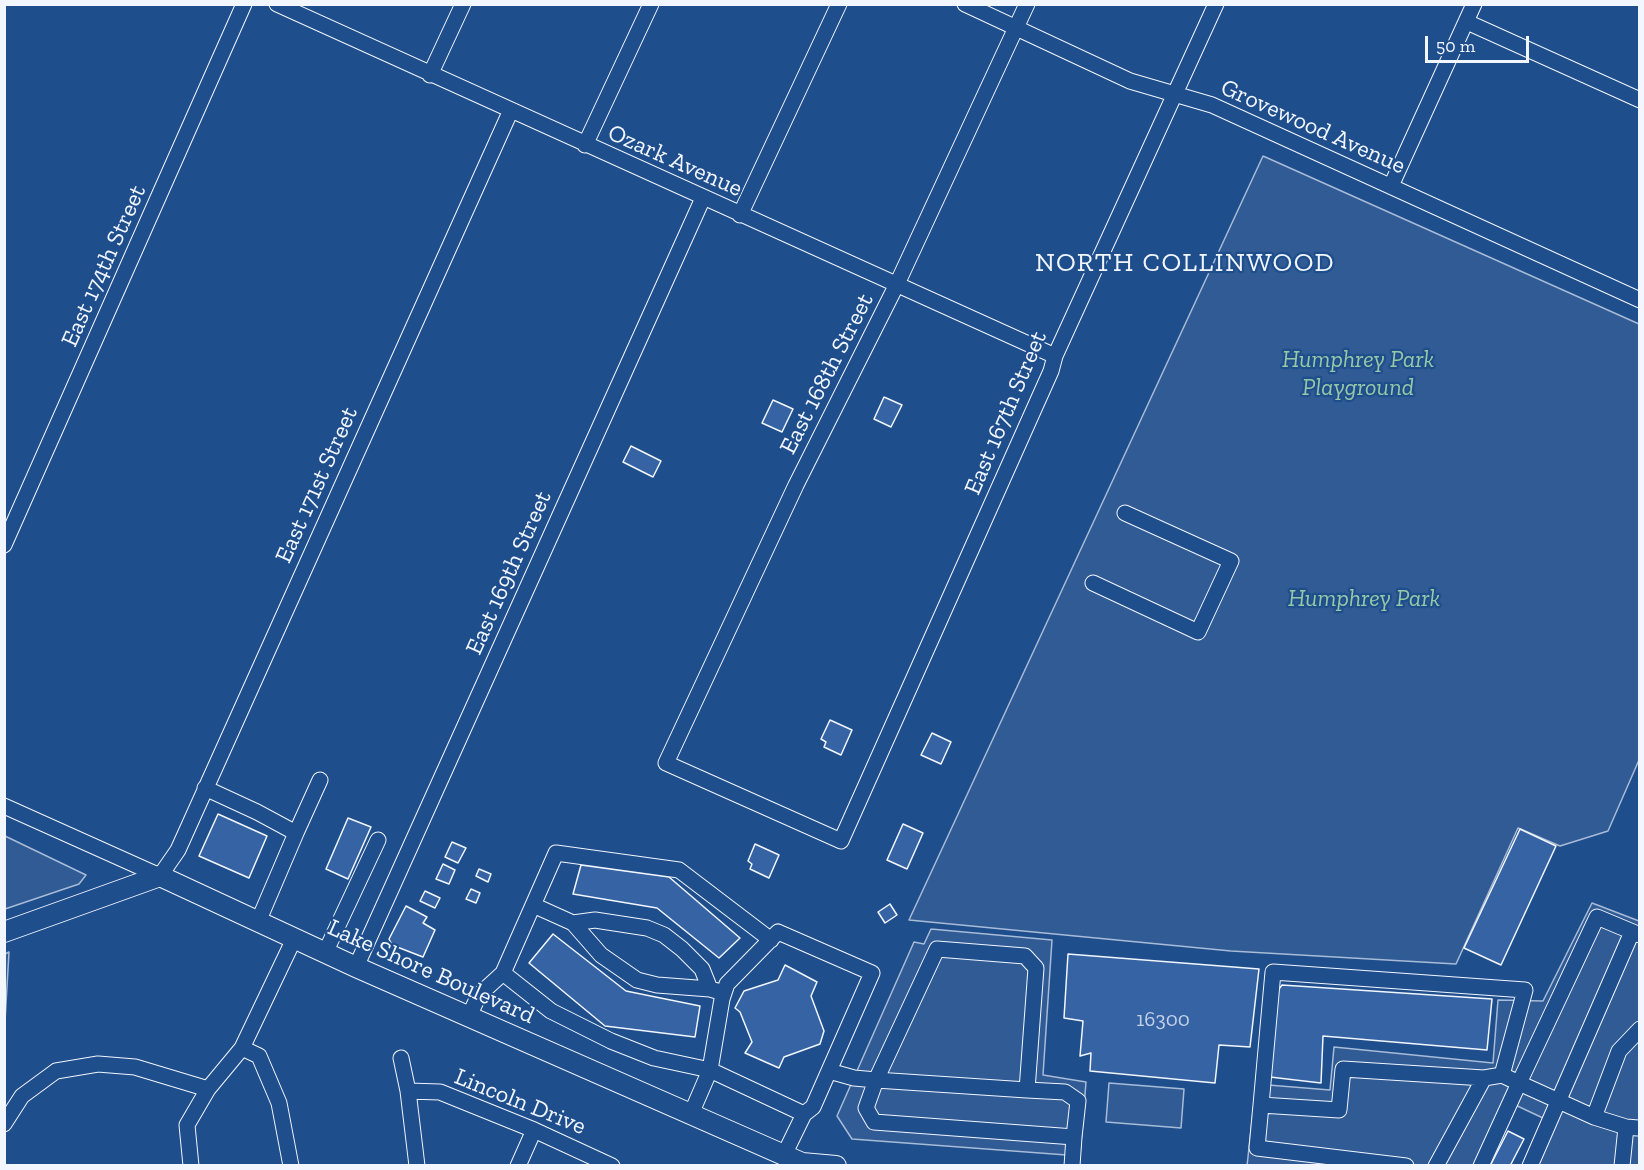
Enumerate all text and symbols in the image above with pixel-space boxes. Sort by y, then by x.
scale bar [1428,24,1532,62]
text: 50 m [1436,35,1475,57]
street label: Grovewood Avenue [1216,73,1410,181]
street label: Ozark Avenue [603,119,747,203]
street label: East 174th Street [55,181,153,351]
district label: NORTH COLLINWOOD [1035,247,1335,279]
street label: East 168th Street [774,289,880,459]
street label: East 167th Street [959,327,1053,499]
park label: Humphrey Park Playground [1282,346,1434,402]
street label: East 171st Street [270,402,364,568]
street label: East 169th Street [460,487,558,659]
park label: Humphrey Park [1288,585,1440,613]
street label: Lake Shore Boulevard [323,913,539,1031]
house number: 16300 [1136,1007,1190,1033]
street label: Lincoln Drive [450,1063,590,1141]

